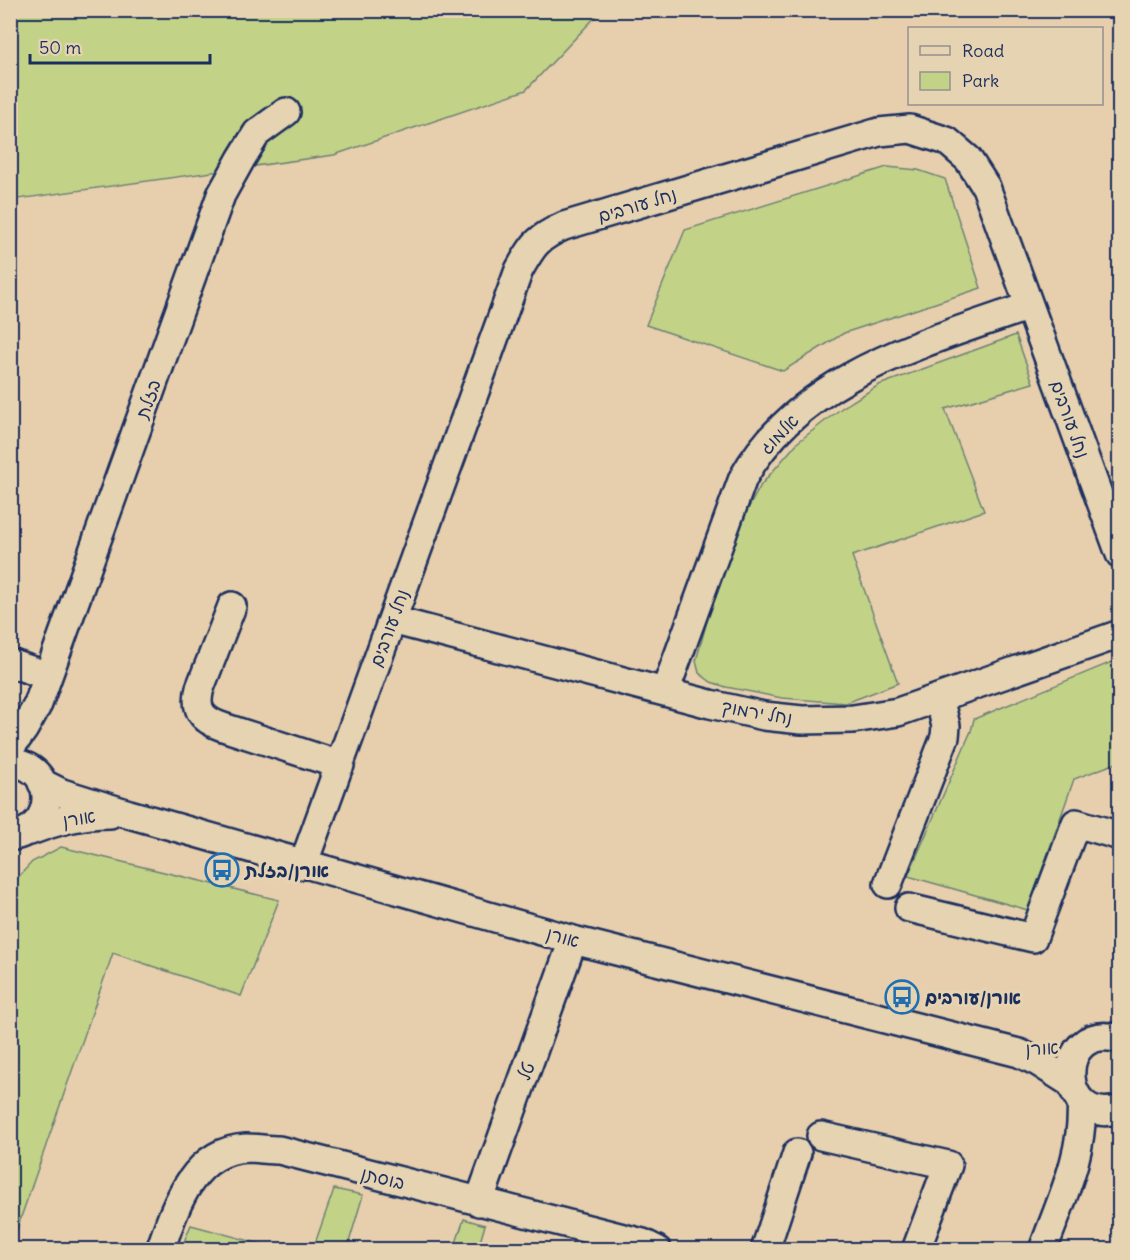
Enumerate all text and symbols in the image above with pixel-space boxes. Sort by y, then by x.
scale bar [30,27,210,65]
legend [908,27,1103,105]
text: 50 m [39,36,81,59]
text: Road [962,39,1005,62]
text: Park [962,69,999,92]
street label: נחל עורבים [595,182,679,228]
street label: בזלת [130,376,166,423]
street label: נחל עורבים [1045,377,1095,461]
street label: אלמוג [754,409,804,459]
street label: נחל עורבים [364,586,414,670]
street label: נחל ירמוך [720,694,794,730]
street label: אורן [61,804,97,832]
bus stop icon: אורן/בזלת [204,852,240,888]
place label: אורן/בזלת [243,859,329,882]
street label: אורן [544,922,582,952]
bus stop icon: אורן/עורבים [884,979,920,1015]
place label: אורן/עורבים [925,986,1021,1009]
street label: אורן [1025,1036,1059,1060]
street label: טל [512,1059,540,1083]
street label: בוסתן [359,1161,407,1195]

